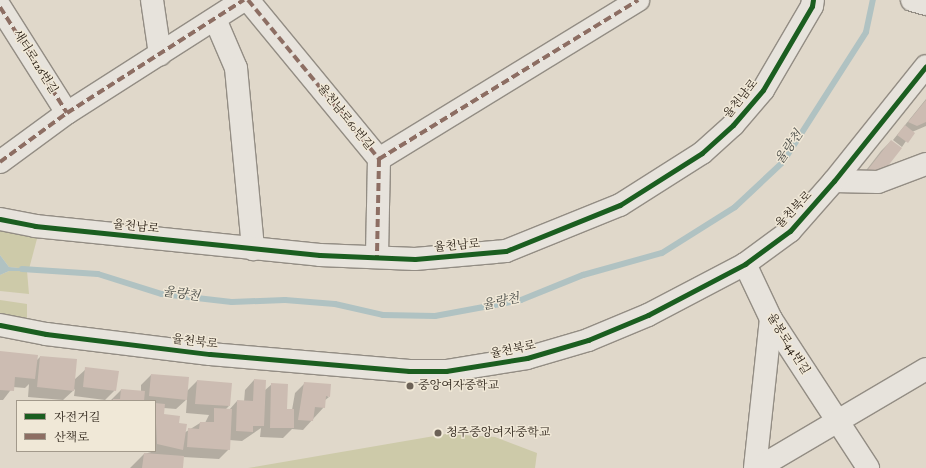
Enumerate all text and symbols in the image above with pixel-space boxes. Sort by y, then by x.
street label: 새터로126번길 [10,27,60,97]
street label: 율천남로 [721,76,761,122]
street label: 율천남로60번길 [314,81,376,153]
water label: 율량천 [773,128,807,168]
street label: 율천북로 [773,188,815,232]
street label: 율천남로 [112,217,160,237]
street label: 율천남로 [433,237,481,255]
water label: 율량천 [161,285,201,305]
water label: 율량천 [481,291,521,315]
street label: 율봉로44번길 [763,311,813,377]
street label: 율천북로 [171,332,219,352]
street label: 율천북로 [489,338,537,362]
place label: 중앙여자중학교 [418,379,499,393]
marker: 중앙여자중학교 [405,381,415,391]
legend [16,400,156,452]
text: 자전거길 [54,410,100,425]
place label: 청주중앙여자중학교 [446,426,550,440]
marker: 청주중앙여자중학교 [433,428,443,438]
text: 산책로 [54,430,89,445]

